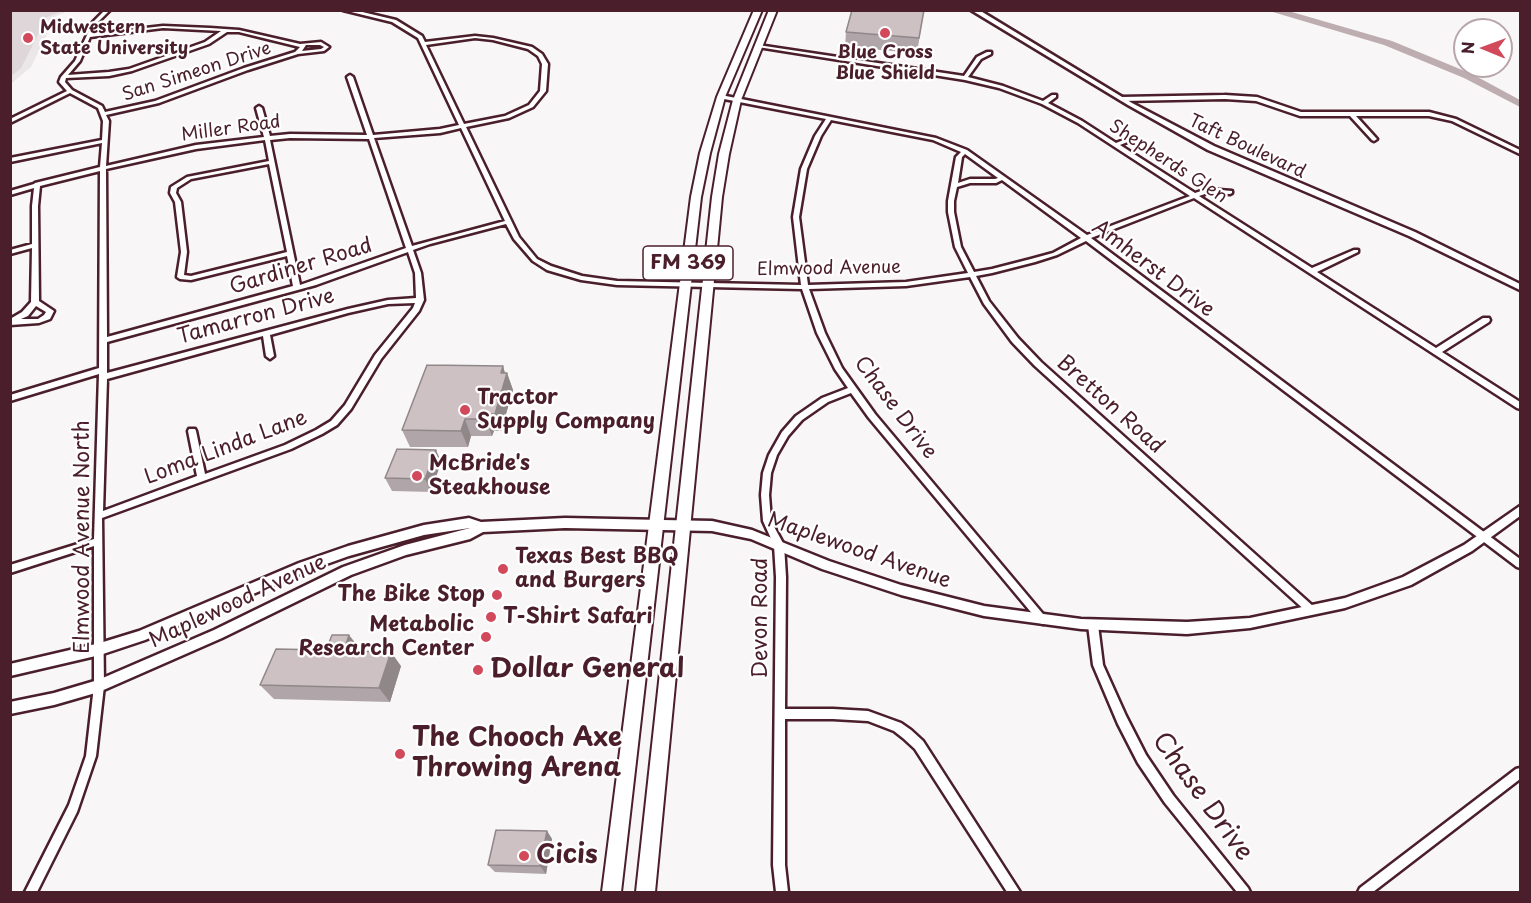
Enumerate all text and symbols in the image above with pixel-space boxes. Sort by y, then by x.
place label: Midwestern State University [40,17,188,60]
north arrow [1453,18,1513,78]
marker: Blue Cross Blue Shield [878,26,892,40]
marker: Midwestern State University [21,31,35,45]
street label: San Simeon Drive [120,38,274,106]
text: N [1455,41,1479,54]
place label: Blue Cross Blue Shield [835,42,935,84]
street label: Taft Boulevard [1185,110,1309,184]
street label: Miller Road [180,111,282,147]
street label: Shepherds Glen [1105,116,1231,208]
street label: Amherst Drive [1087,215,1219,323]
street label: Gardiner Road [227,233,375,301]
road number: FM 369 [643,246,733,280]
street label: Elmwood Avenue [757,257,901,281]
street label: Tamarron Drive [175,284,337,350]
street label: Bretton Road [1051,350,1169,460]
street label: Chase Drive [848,352,942,464]
place label: Tractor Supply Company [477,385,655,435]
marker: Tractor Supply Company [458,403,472,417]
street label: Loma Linda Lane [141,405,311,491]
street label: Elmwood Avenue North [70,420,96,654]
place label: McBride's Steakhouse [429,451,551,501]
marker: McBride's Steakhouse [410,469,424,483]
street label: Maplewood Avenue [764,508,954,594]
place label: Texas Best BBQ and Burgers [515,544,678,594]
street label: Maplewood Avenue [146,550,330,654]
street label: Devon Road [748,557,774,679]
marker: Texas Best BBQ and Burgers [496,562,510,576]
place label: The Bike Stop [338,582,485,608]
marker: The Bike Stop [490,588,504,602]
place label: T-Shirt Safari [503,604,652,630]
marker: T-Shirt Safari [484,610,498,624]
place label: Metabolic Research Center [298,612,474,662]
marker: Metabolic Research Center [479,630,493,644]
place label: Dollar General [490,654,684,686]
marker: Dollar General [471,663,485,677]
place label: The Chooch Axe Throwing Arena [412,723,622,784]
street label: Chase Drive [1145,727,1259,867]
marker: The Chooch Axe Throwing Arena [393,747,407,761]
place label: Cicis [536,840,598,872]
marker: Cicis [517,849,531,863]

